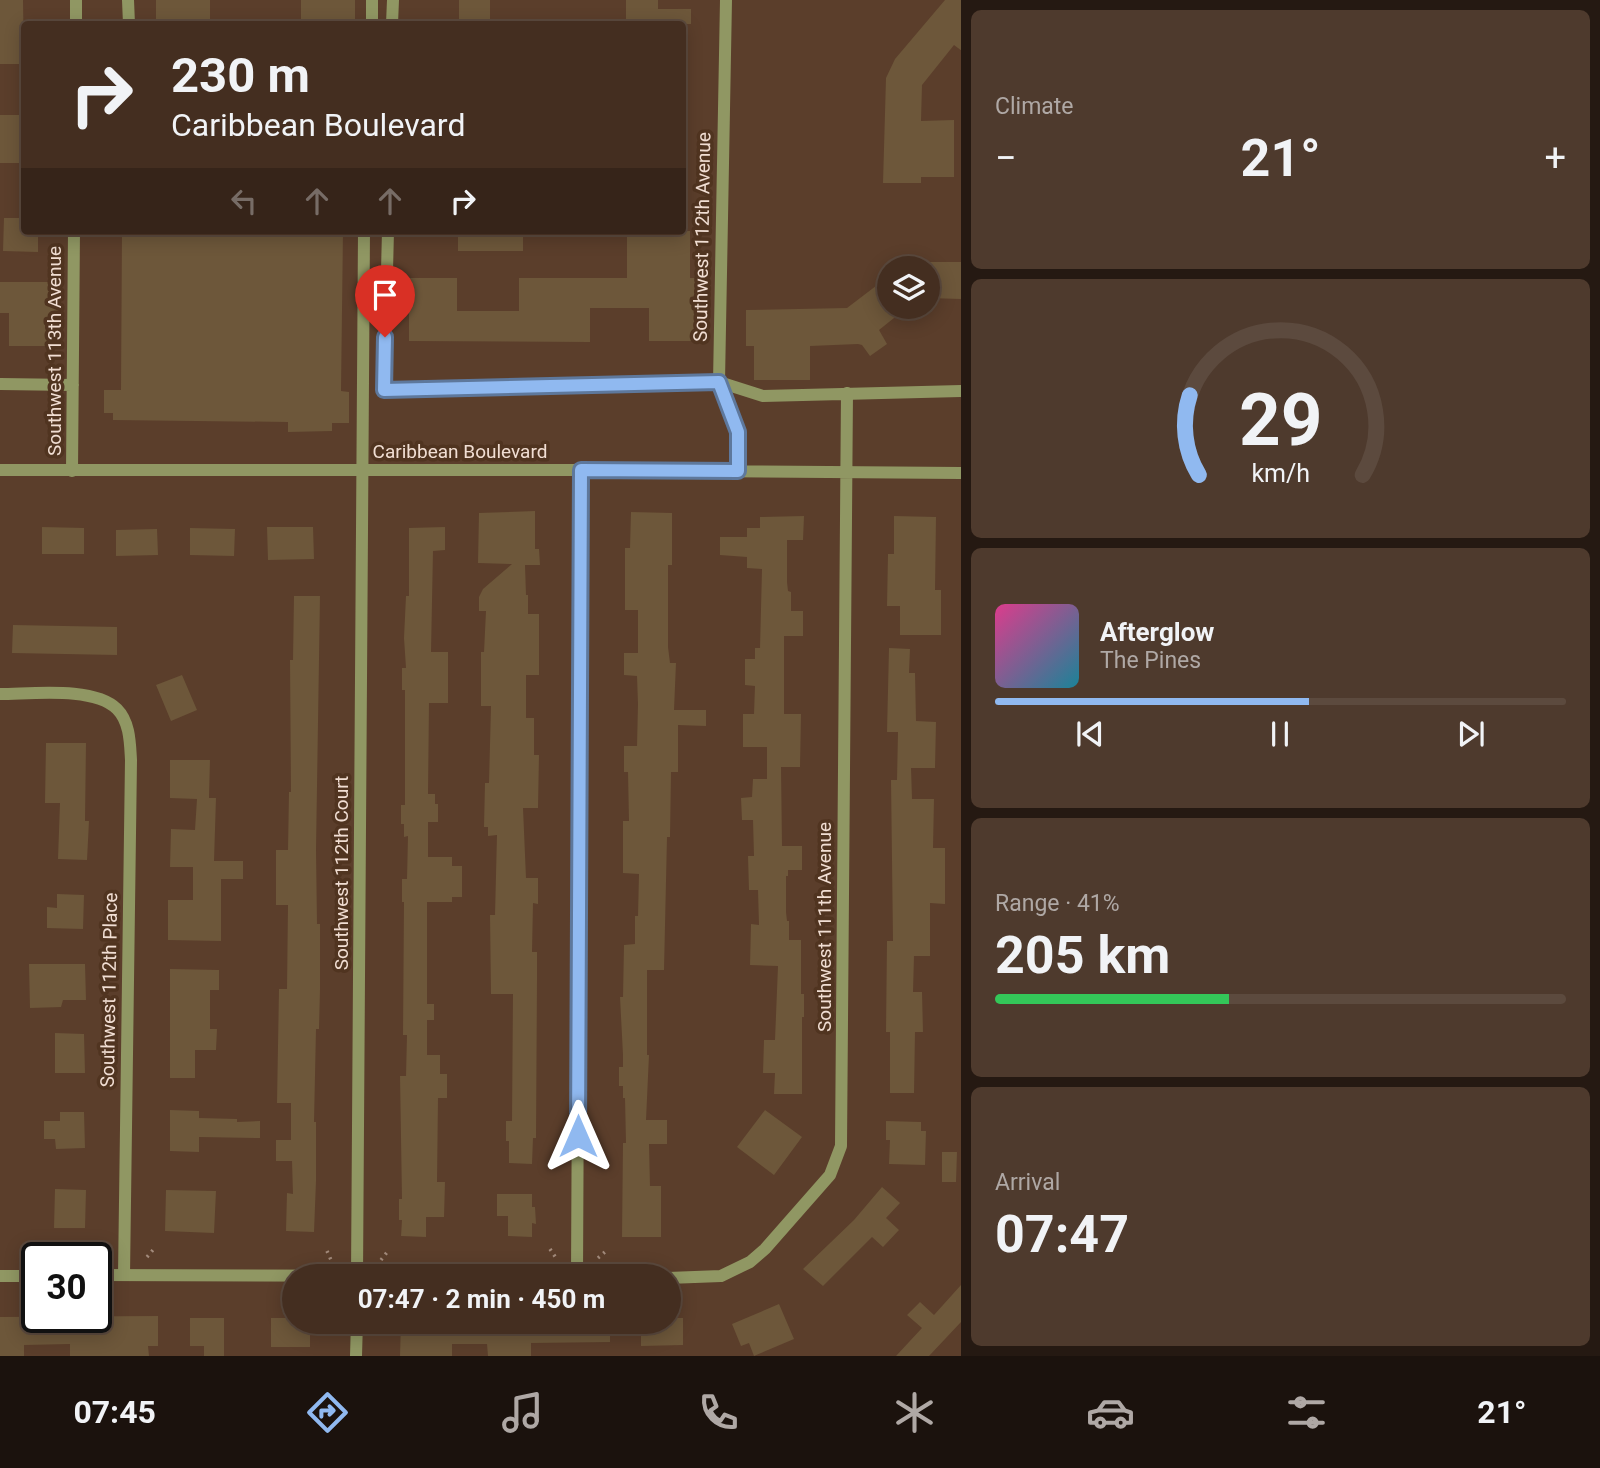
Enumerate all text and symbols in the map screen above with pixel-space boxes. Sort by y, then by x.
text: 230 m [171,47,310,104]
icon: right [56,49,147,140]
text: Climate [995,93,1074,120]
text: Caribbean Boulevard [171,106,465,144]
text: 21° [1241,128,1321,189]
street label: Southwest 112th Avenue [689,132,715,342]
text: − [995,136,1017,180]
text: + [1544,136,1566,180]
icon: left [225,182,263,220]
icon: ahead [298,182,336,220]
icon: ahead [371,182,409,220]
icon: right [444,182,482,220]
street label: Southwest 113th Avenue [43,246,66,456]
map controls [877,256,940,319]
button: layers [877,256,940,319]
pin [355,265,415,337]
icon: arrive [366,276,404,314]
text: 29 [1239,377,1322,463]
street label: Caribbean Boulevard [373,440,547,463]
text: km/h [1251,459,1310,488]
text: Afterglow [1100,617,1214,647]
text: The Pines [1100,647,1201,674]
icon: previous [1071,715,1109,753]
icon: pause [1261,715,1299,753]
icon: next [1452,715,1490,753]
street label: Southwest 112th Court [330,776,353,970]
street label: Southwest 111th Avenue [813,822,836,1032]
text: Range · 41% [995,890,1120,917]
street label: Southwest 112th Place [96,892,122,1088]
text: 205 km [995,925,1170,986]
position arrow [541,1099,615,1173]
text: Arrival [995,1169,1060,1196]
text: 07:47 [995,1204,1129,1265]
speed limit sign: 30 [21,1242,112,1333]
text: 07:47 · 2 min · 450 m [358,1284,605,1314]
icon: directions [303,1388,352,1437]
icon: music [498,1388,547,1437]
icon: phone [694,1388,743,1437]
icon: climate [890,1388,939,1437]
icon: car [1086,1388,1135,1437]
icon: filters [1282,1388,1331,1437]
text: 07:45 [73,1393,156,1431]
text: 21° [1477,1393,1527,1431]

